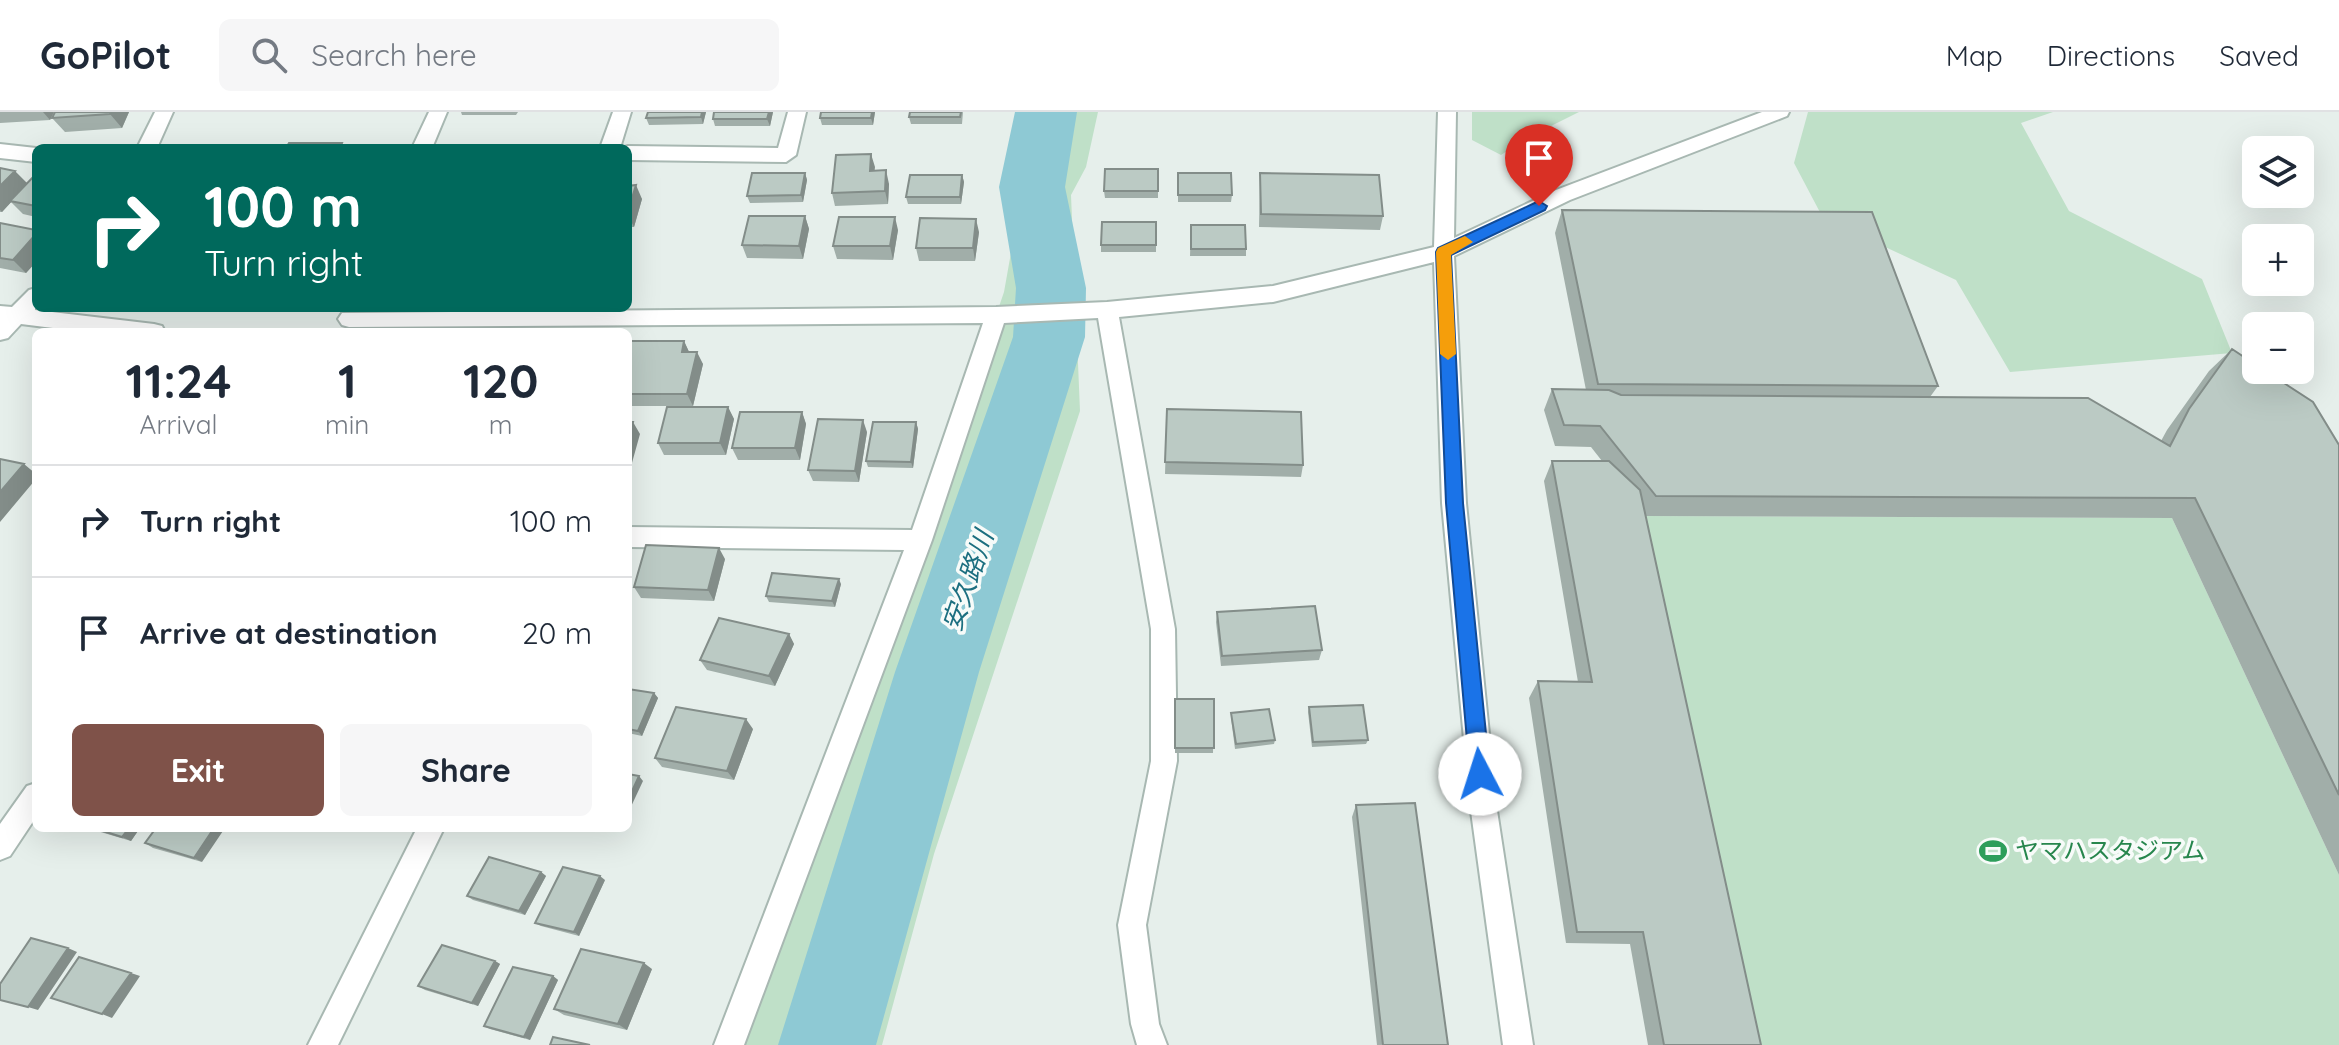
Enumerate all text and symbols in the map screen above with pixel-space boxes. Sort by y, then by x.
search box [219,19,779,91]
text: GoPilot [40,31,171,79]
icon: search [247,33,291,77]
text: Search here [311,36,477,74]
text: Map [1946,38,2003,73]
text: Directions [2047,38,2175,73]
text: Saved [2219,38,2299,73]
pin [1505,124,1573,206]
icon: arrive [1517,136,1561,180]
map controls [2242,136,2314,384]
button: layers [2242,136,2314,208]
text: 100 m [204,171,362,241]
icon: right [72,176,176,280]
button: + [2242,224,2314,296]
text: Turn right [204,240,363,285]
button: − [2242,312,2314,384]
text: 11:24 [126,350,232,410]
text: 1 [338,350,357,410]
text: 120 [463,350,538,410]
text: Arrival [140,408,217,441]
text: min [325,408,369,441]
text: m [489,408,513,441]
icon: right [72,499,116,543]
text: Turn right [140,502,281,540]
text: 100 m [510,502,592,540]
water label: 安久路川 [935,523,1001,635]
icon: arrive [72,611,116,655]
text: Arrive at destination [140,614,438,652]
text: 20 m [522,614,592,652]
button: Exit [72,724,324,816]
button: Share [340,724,592,816]
position arrow [1438,732,1522,816]
place label: ヤマハスタジアム [2015,835,2205,865]
sports icon: ヤマハスタジアム [1978,836,2008,866]

